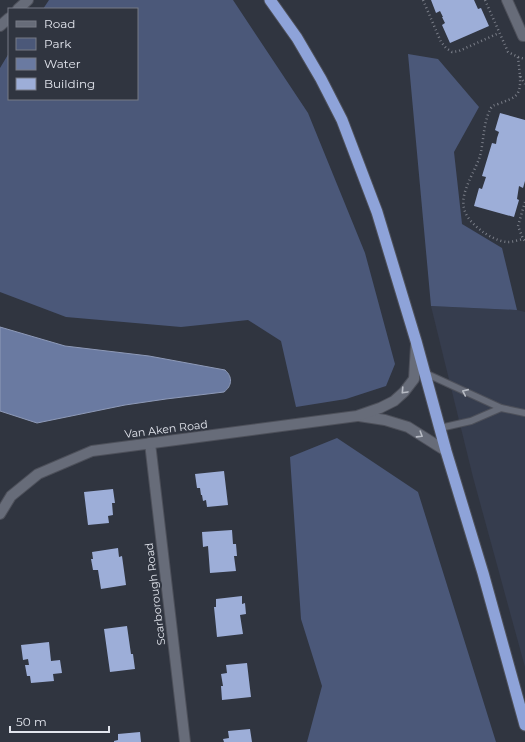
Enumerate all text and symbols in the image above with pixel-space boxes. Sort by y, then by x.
legend [8,8,138,100]
text: Road [44,16,75,31]
text: Park [44,36,72,51]
text: Water [44,56,81,71]
text: Building [44,76,95,91]
one-way arrow [401,386,409,394]
one-way arrow [462,388,469,396]
street label: Van Aken Road [124,417,208,441]
one-way arrow [416,430,423,437]
street label: Scarborough Road [142,542,168,646]
scale bar [10,708,109,734]
text: 50 m [16,714,47,729]

